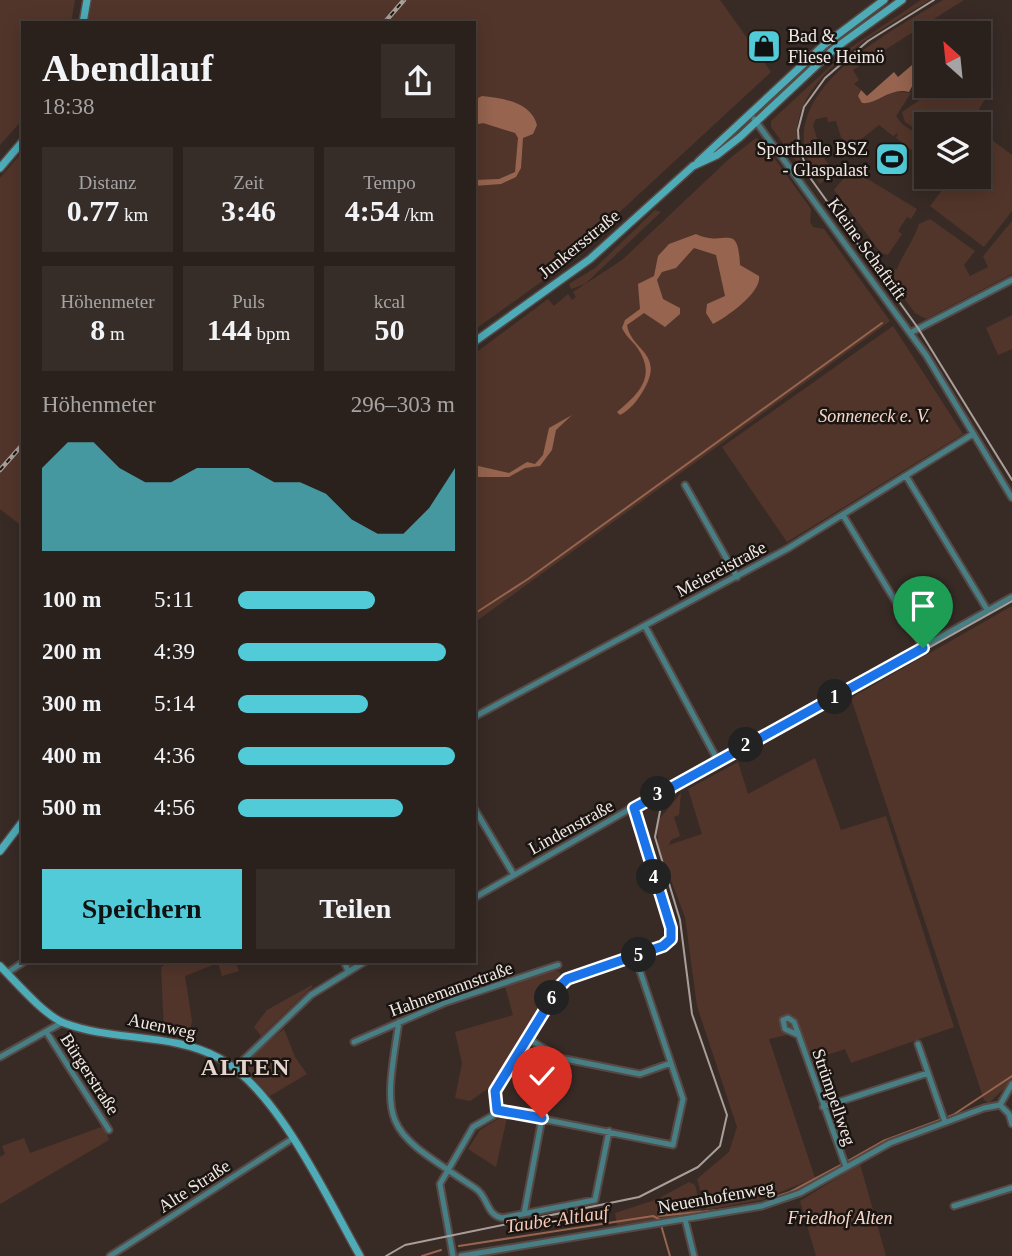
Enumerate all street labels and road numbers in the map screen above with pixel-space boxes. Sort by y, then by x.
street label: Kleine Schaftrift [824,194,910,304]
street label: Junkersstraße [535,205,623,283]
street label: Meiereistraße [673,537,769,601]
street label: Lindenstraße [525,795,617,859]
street label: Hahnemannstraße [387,957,515,1021]
street label: Auenweg [126,1009,198,1043]
street label: Bürgerstraße [56,1030,124,1118]
street label: Strümpellweg [808,1046,860,1148]
street label: Alte Straße [154,1155,234,1217]
street label: Neuenhofenweg [656,1177,776,1217]

